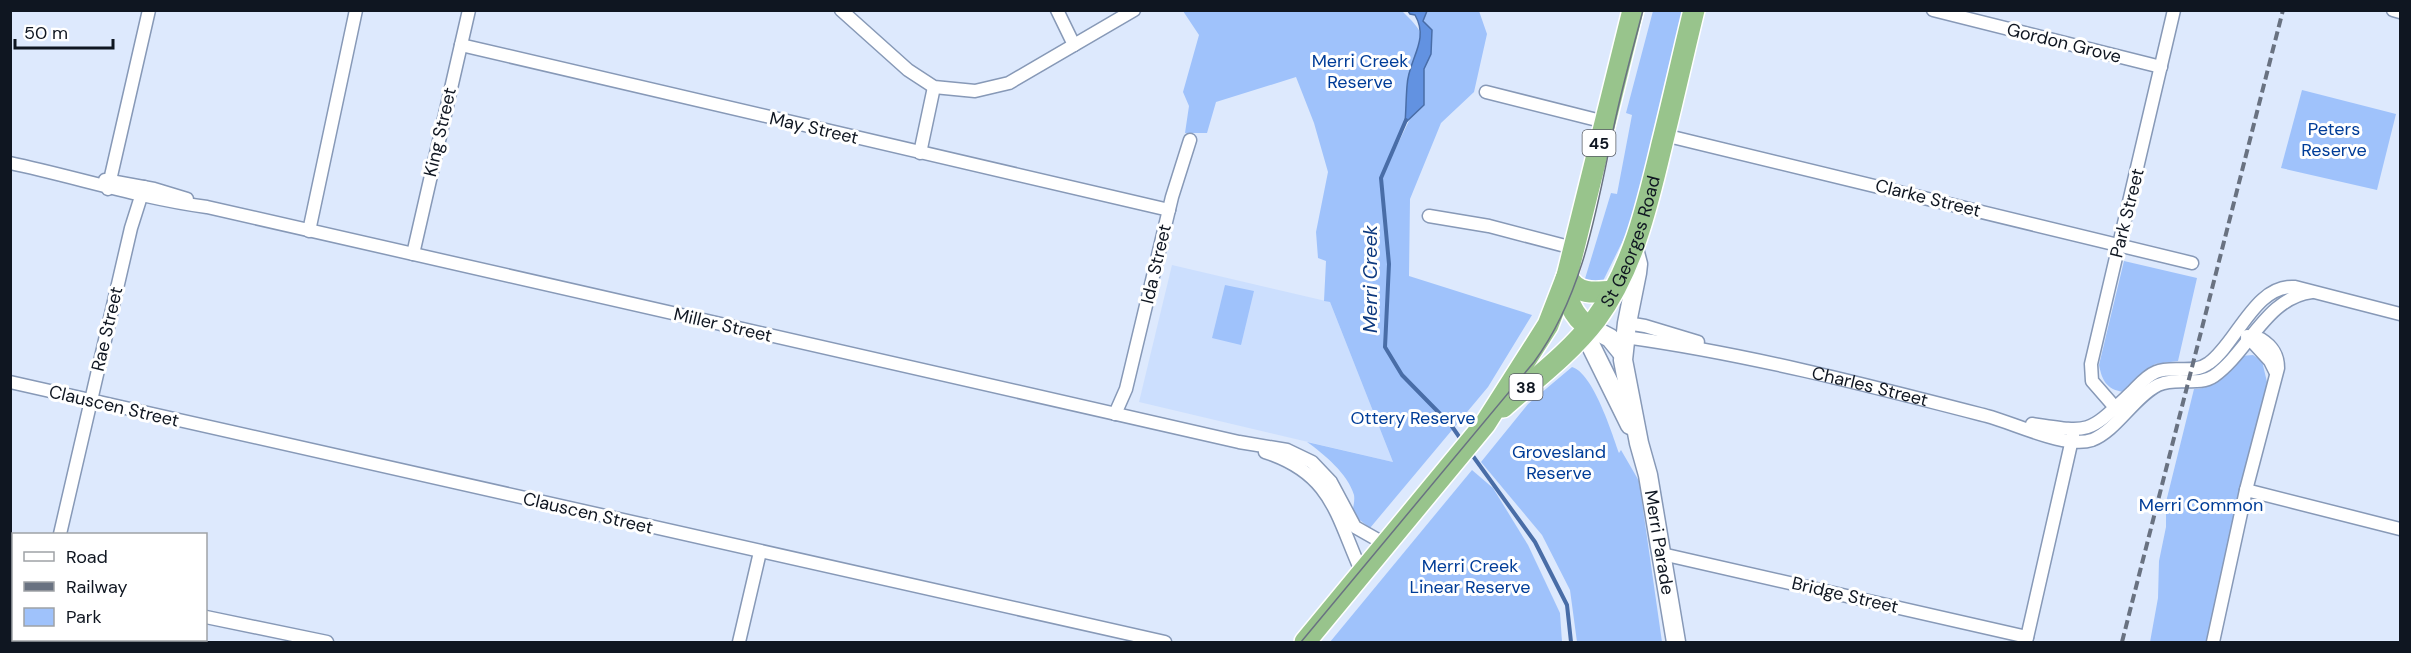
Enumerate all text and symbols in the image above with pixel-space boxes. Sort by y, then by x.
scale bar [15,12,112,50]
street label: Gordon Grove [2004,17,2124,69]
text: 50 m [24,21,68,45]
park label: Merri Creek Reserve [1312,49,1408,94]
street label: King Street [418,85,462,179]
street label: May Street [767,106,861,150]
park label: Peters Reserve [2301,117,2367,162]
road number: 45 [1582,130,1616,156]
street label: Park Street [2104,166,2150,260]
street label: St Georges Road [1595,173,1666,312]
street label: Clarke Street [1873,173,1983,223]
street label: Ida Street [1135,222,1177,306]
water label: Merri Creek [1357,224,1383,333]
street label: Rae Street [86,284,128,374]
street label: Miller Street [671,302,775,348]
street label: Charles Street [1809,361,1931,412]
road number: 38 [1510,374,1543,400]
street label: Clauscen Street [47,379,181,433]
park label: Ottery Reserve [1350,406,1476,430]
park label: Grovesland Reserve [1512,440,1606,485]
street label: Clauscen Street [521,486,655,540]
street label: Merri Parade [1639,488,1680,596]
park label: Merri Common [2139,493,2263,517]
legend [12,533,207,641]
text: Road [66,545,108,569]
park label: Merri Creek Linear Reserve [1409,554,1531,599]
street label: Bridge Street [1789,571,1901,619]
text: Railway [66,575,128,599]
text: Park [66,605,102,629]

